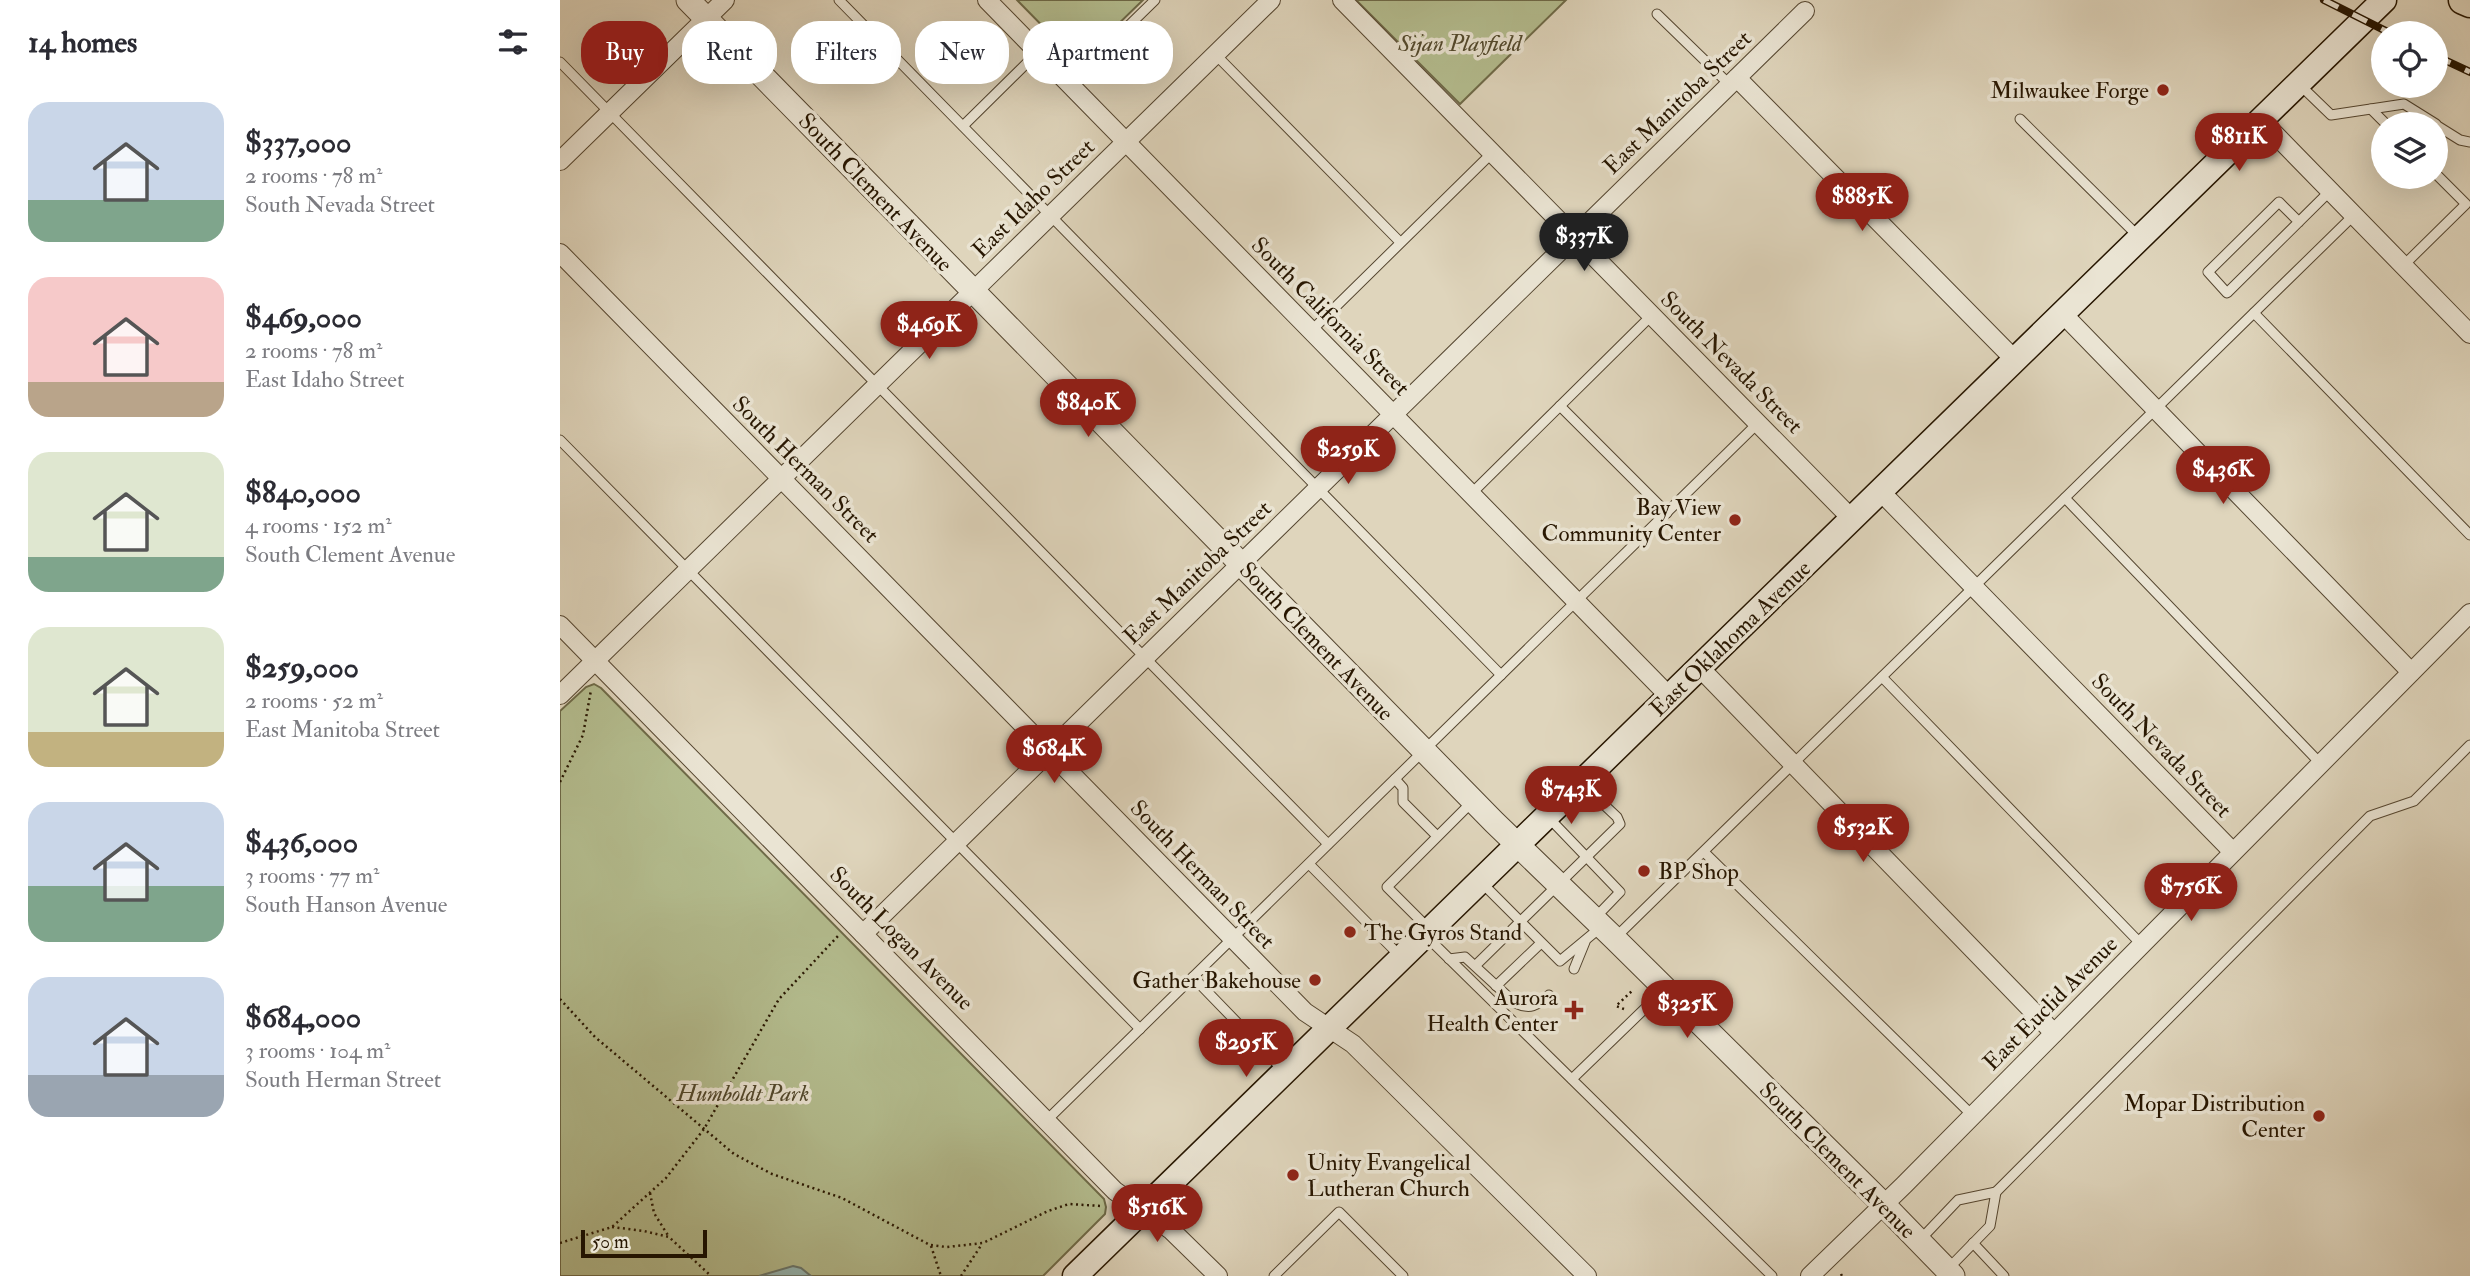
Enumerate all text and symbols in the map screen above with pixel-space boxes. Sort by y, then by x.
chip: Buy [581,21,668,84]
chip: Rent [682,21,777,84]
chip: Filters [791,21,901,84]
chip: New [915,21,1009,84]
chip: Apartment [1023,21,1173,84]
map controls [2371,21,2448,189]
button: locate [2371,21,2448,98]
icon: filters [494,23,532,61]
text: 14 homes [28,24,137,61]
street label: East Manitoba Street [1597,24,1758,181]
park label: Sijan Playfield [1397,29,1523,58]
place label: Milwaukee Forge [1990,76,2149,105]
marker: Milwaukee Forge [2155,82,2171,98]
street label: South Clement Avenue [792,107,959,278]
button: layers [2371,112,2448,189]
pin: $811K [2190,114,2288,173]
text: $811K [2211,121,2267,150]
text: $337,000 [245,124,351,161]
icon: home [84,130,168,214]
street label: East Idaho Street [966,133,1101,264]
text: 2 rooms · 78 m² [245,161,383,190]
pin: $885K [1813,174,1911,233]
text: $885K [1832,181,1892,210]
text: South Nevada Street [245,190,435,219]
pin: $337K [1535,214,1633,273]
text: $337K [1555,221,1613,250]
street label: South California Street [1245,231,1416,402]
street label: South Nevada Street [1654,285,1809,440]
text: $469,000 [245,299,362,336]
pin: $469K [880,302,978,361]
icon: home [84,305,168,389]
text: $469K [897,309,961,338]
text: 2 rooms · 78 m² [245,336,383,365]
text: East Idaho Street [245,365,404,394]
pin: $840K [1039,380,1137,439]
text: $840K [1056,387,1120,416]
street label: South Herman Street [726,390,885,549]
pin: $259K [1299,426,1397,486]
text: $259K [1317,434,1379,463]
pin: $436K [2174,447,2272,506]
text: $436K [2192,454,2254,483]
text: $840,000 [245,474,361,511]
icon: home [84,480,168,564]
place label: Bay View Community Center [1542,493,1722,548]
street label: East Manitoba Street [1117,494,1278,651]
text: 4 rooms · 152 m² [245,511,392,540]
marker: Bay View Community Center [1727,512,1743,528]
text: South Clement Avenue [245,540,455,569]
street label: East Oklahoma Avenue [1644,554,1817,723]
street label: South Clement Avenue [1233,556,1400,727]
text: $259,000 [245,649,359,686]
icon: home [84,655,168,739]
street label: South Nevada Street [2085,667,2238,824]
text: 2 rooms · 52 m² [245,686,383,715]
text: East Manitoba Street [245,715,440,744]
pin: $684K [1005,726,1103,785]
text: $684K [1022,733,1086,762]
pin: $743K [1522,766,1620,826]
text: $743K [1541,774,1601,803]
street label: South Herman Street [1124,794,1281,955]
pin: $532K [1814,804,1912,864]
text: $532K [1833,812,1893,841]
text: $436,000 [245,824,358,861]
icon: home [84,830,168,914]
place label: BP Shop [1658,857,1739,887]
street label: South Logan Avenue [824,860,980,1017]
text: 3 rooms · 77 m² [245,861,380,890]
marker: BP Shop [1636,863,1652,879]
pin: $756K [2142,864,2240,923]
text: $756K [2160,871,2222,900]
text: South Hanson Avenue [245,890,447,919]
place label: The Gyros Stand [1364,918,1522,947]
marker: The Gyros Stand [1342,924,1358,940]
street label: East Euclid Avenue [1977,930,2124,1077]
place label: Gather Bakehouse [1132,966,1301,995]
marker: Gather Bakehouse [1307,972,1323,988]
pin: $325K [1638,981,1736,1040]
place label: Aurora Health Center [1426,983,1559,1038]
text: $325K [1657,988,1717,1017]
text: $684,000 [245,999,361,1036]
marker: Aurora Health Center [1564,1000,1584,1020]
icon: home [84,1005,168,1089]
pin: $295K [1197,1020,1295,1079]
text: $295K [1215,1027,1277,1056]
text: 3 rooms · 104 m² [245,1036,391,1065]
text: South Herman Street [245,1065,441,1094]
street label: South Clement Avenue [1753,1076,1923,1245]
park label: Humboldt Park [676,1079,809,1108]
place label: Mopar Distribution Center [2123,1089,2305,1144]
marker: Mopar Distribution Center [2311,1108,2327,1124]
place label: Unity Evangelical Lutheran Church [1307,1148,1471,1203]
marker: Unity Evangelical Lutheran Church [1285,1167,1301,1183]
pin: $516K [1108,1184,1206,1244]
text: $516K [1128,1192,1186,1221]
scale bar [581,1227,707,1259]
text: 50 m [592,1230,629,1254]

